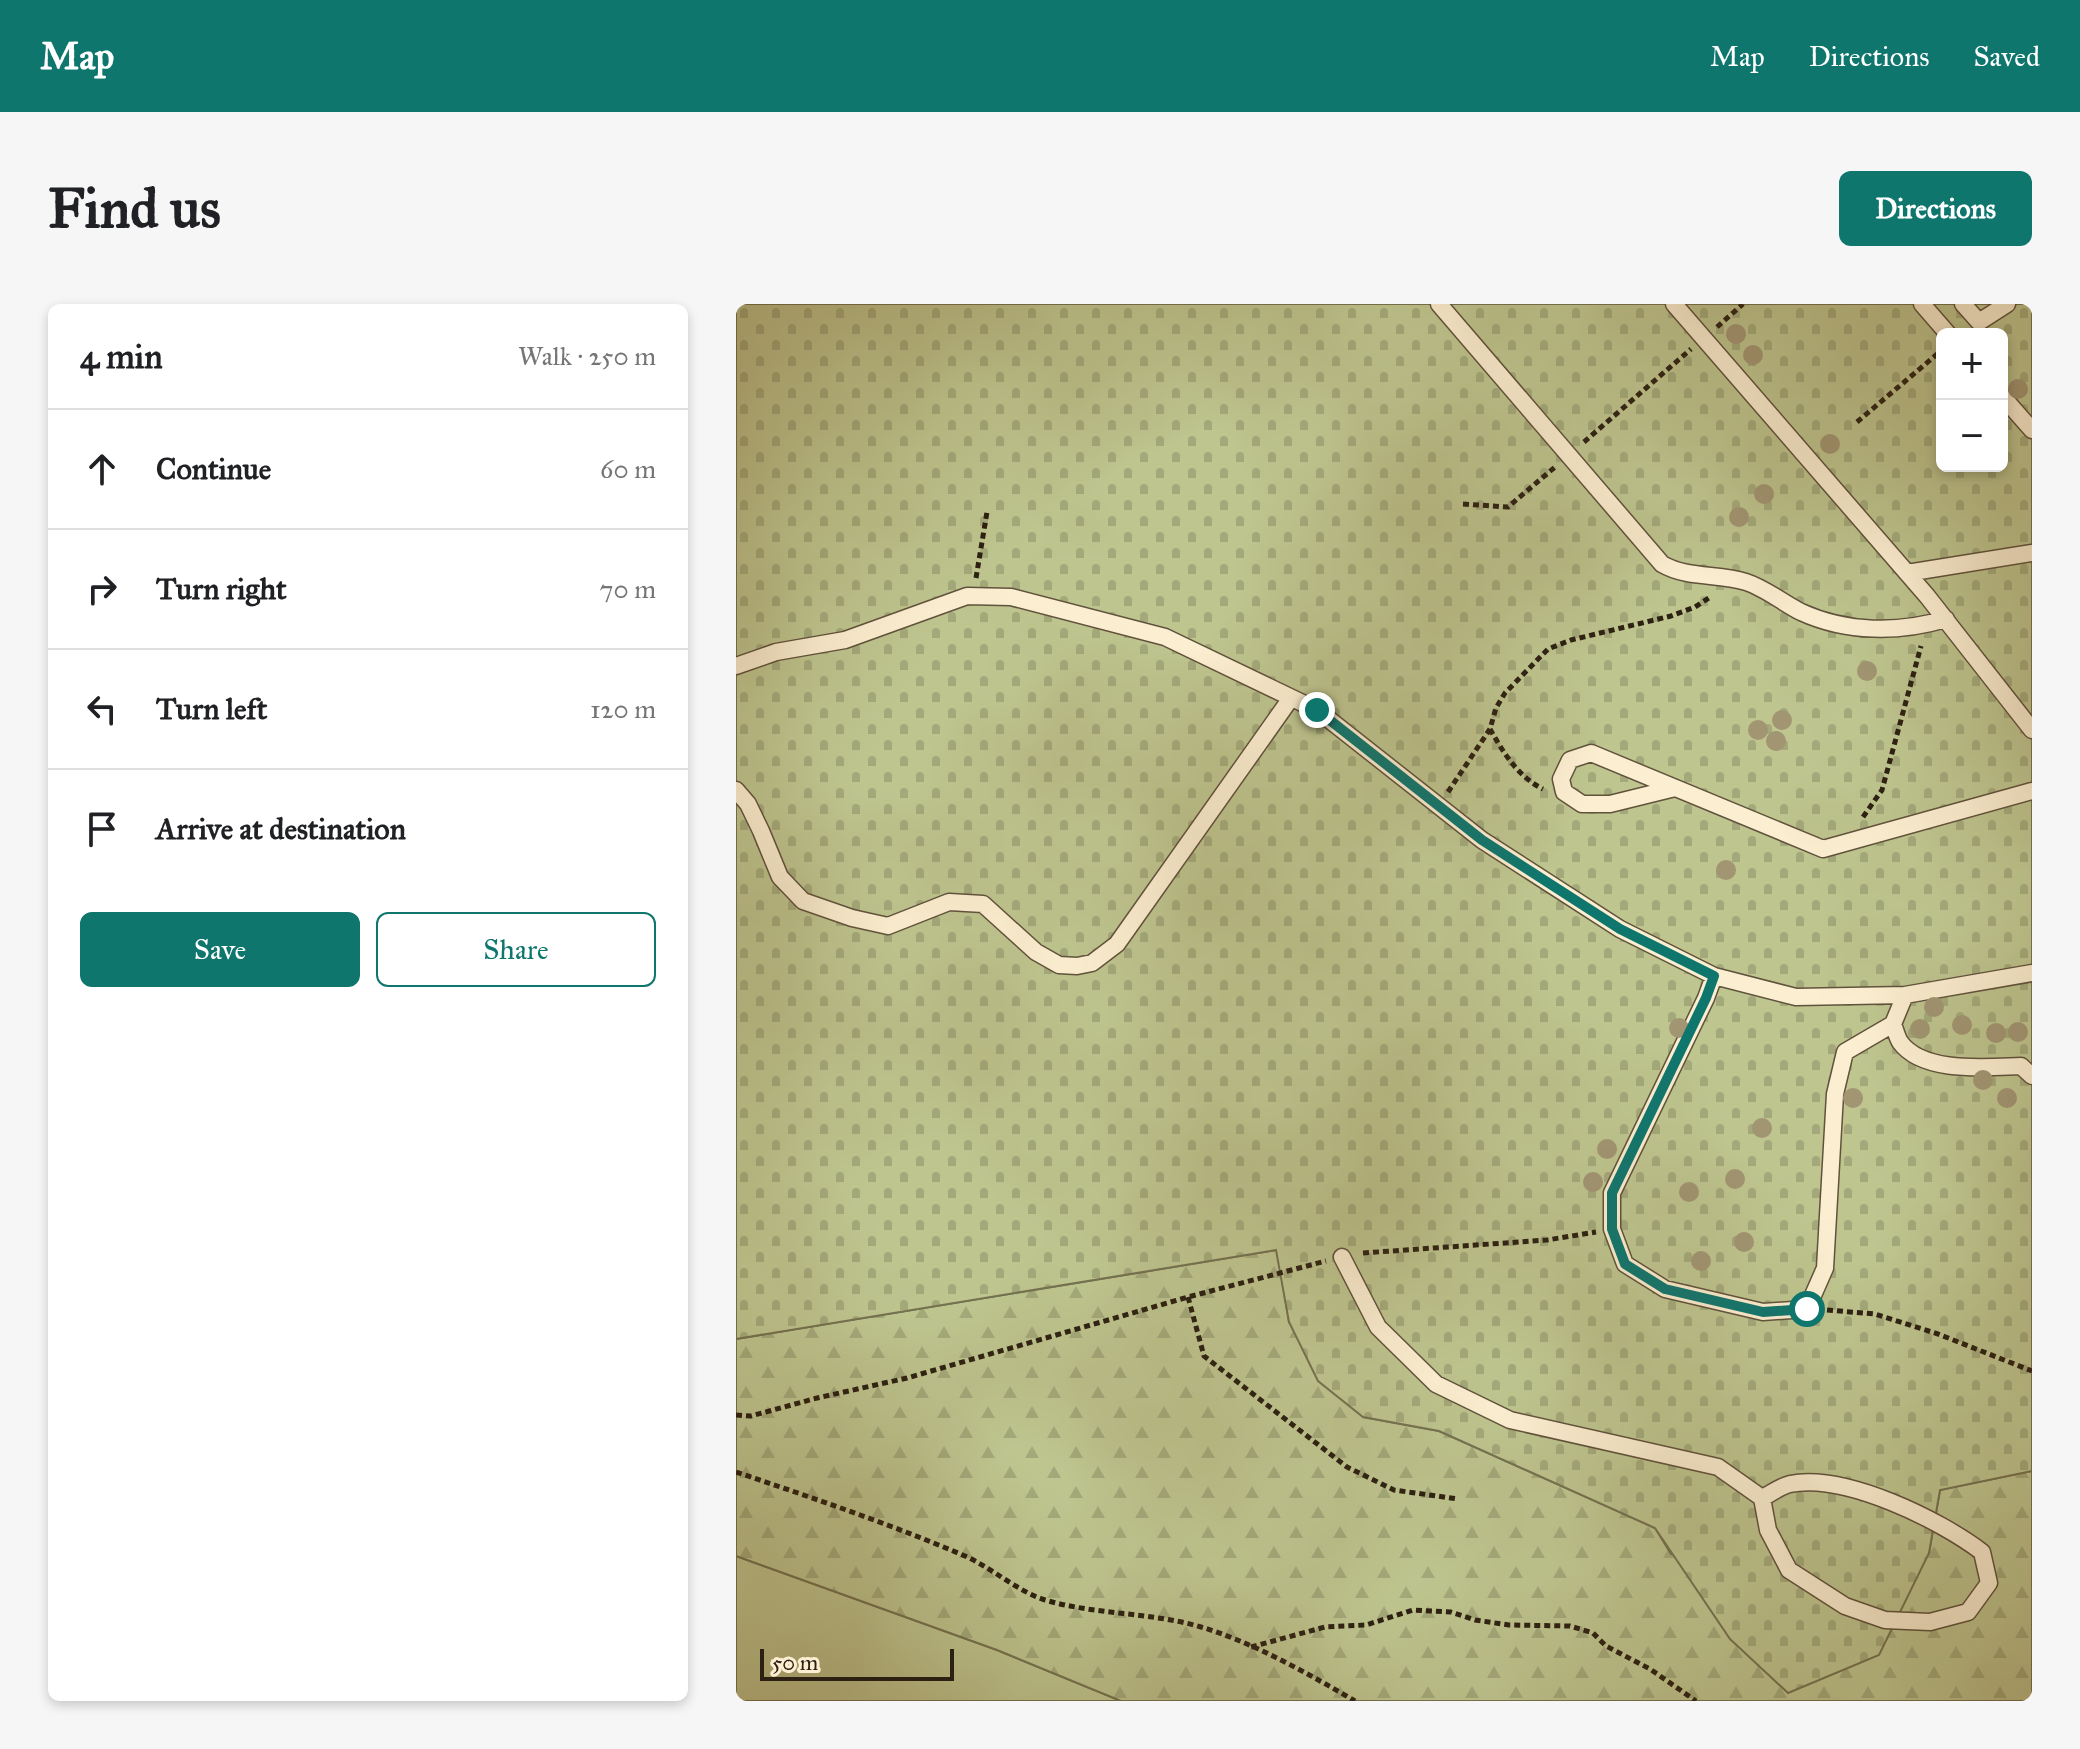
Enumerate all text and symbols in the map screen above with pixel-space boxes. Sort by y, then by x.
text: Map [40,33,114,79]
text: Map [1710,39,1765,74]
text: Directions [1809,39,1930,74]
text: Saved [1974,39,2040,74]
button: Directions [1839,171,2032,246]
text: Find us [48,174,221,242]
map controls [1936,328,2008,472]
button: + [1936,328,2008,400]
text: 4 min [80,336,163,377]
text: Walk · 250 m [518,340,656,372]
button: − [1936,400,2008,472]
icon: ahead [80,447,124,491]
text: Continue [156,451,271,487]
text: 60 m [600,453,656,485]
icon: right [80,567,124,611]
text: Turn right [156,571,287,607]
text: 70 m [600,573,656,605]
icon: left [80,687,124,731]
text: Turn left [156,691,267,727]
route end [1299,692,1335,728]
text: 120 m [590,693,656,725]
icon: arrive [80,807,124,851]
text: Arrive at destination [156,811,406,847]
button: Save [80,912,360,987]
button: Share [376,912,656,987]
route start [1789,1291,1825,1327]
scale bar [760,1645,954,1681]
text: 50 m [772,1649,818,1676]

